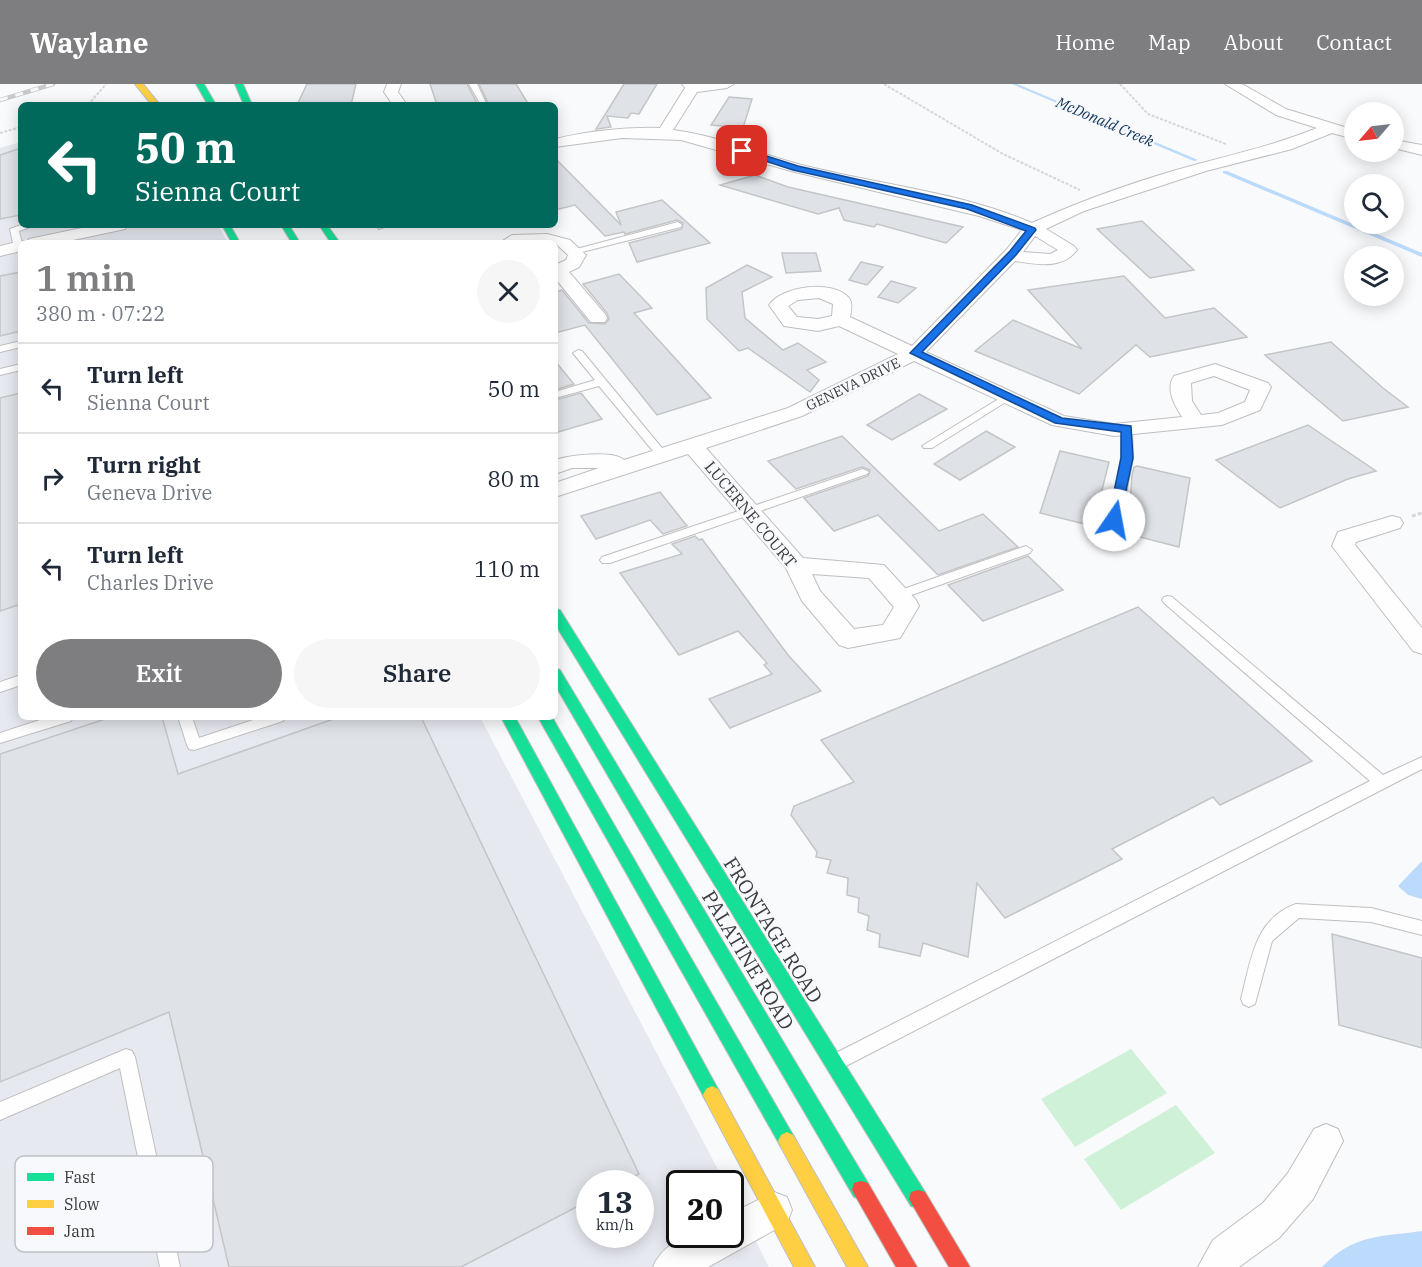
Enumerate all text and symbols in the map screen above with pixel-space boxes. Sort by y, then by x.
text: Waylane [30,24,149,61]
text: Home [1055,28,1115,56]
text: Map [1148,28,1191,56]
text: About [1224,28,1283,56]
text: Contact [1316,28,1392,56]
water label: McDonald Creek [1052,92,1157,151]
north arrow [1344,102,1404,162]
map controls [1344,102,1404,306]
text: 50 m [135,120,236,175]
pin [716,125,767,176]
icon: left [36,126,114,204]
icon: arrive [725,134,758,167]
text: Sienna Court [135,173,300,208]
button: search [1344,174,1404,234]
button: layers [1344,246,1404,306]
text: 1 min [36,254,136,301]
button: close [477,260,540,323]
text: 380 m · 07:22 [36,300,165,327]
street label: GENEVA DRIVE [803,353,903,415]
text: Turn left [87,360,183,389]
icon: left [36,372,69,405]
text: 50 m [488,374,540,403]
text: Sienna Court [87,389,209,416]
text: Turn right [87,450,201,479]
street label: LUCERNE COURT [701,457,801,571]
icon: right [36,462,69,495]
text: 80 m [488,464,540,493]
text: Geneva Drive [87,479,212,506]
position arrow [1082,488,1146,552]
text: Turn left [87,540,183,569]
icon: left [36,552,69,585]
text: 110 m [474,554,540,583]
text: Charles Drive [87,569,214,596]
button: Exit [36,639,282,708]
button: Share [294,639,540,708]
street label: FRONTAGE ROAD [718,852,829,1008]
street label: PALATINE ROAD [696,885,801,1034]
legend [15,1156,213,1252]
text: Fast [64,1167,96,1187]
speed limit sign: 20 [666,1170,744,1248]
text: 13 [597,1182,633,1221]
text: Slow [64,1194,100,1214]
text: km/h [596,1215,634,1234]
text: Jam [64,1221,95,1241]

